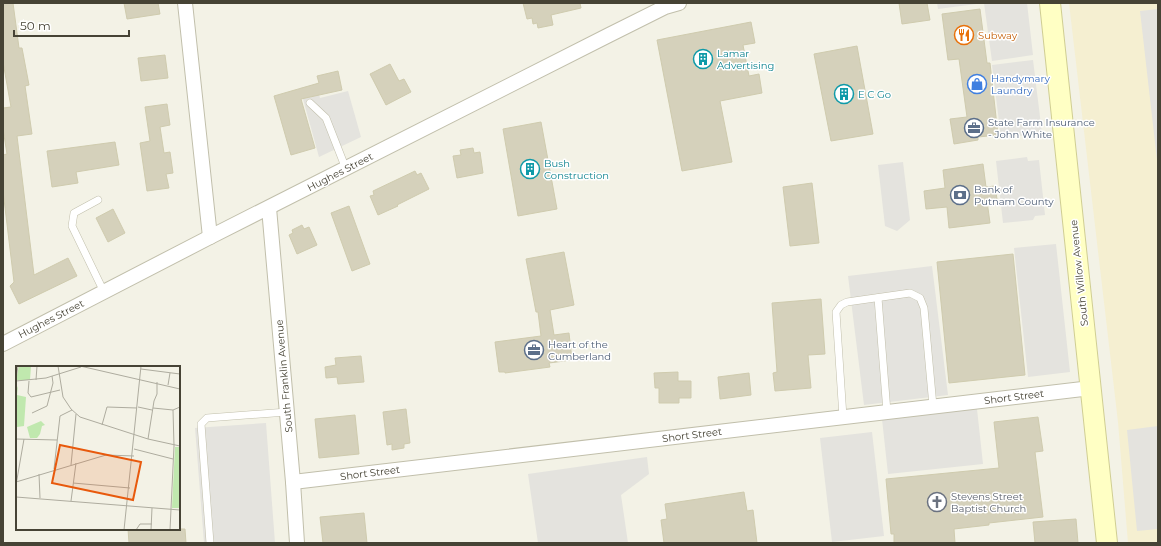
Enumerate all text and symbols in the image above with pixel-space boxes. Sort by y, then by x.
scale bar [14,12,129,38]
text: 50 m [20,18,51,33]
restaurant icon: Subway [953,24,975,46]
place label: Subway [978,29,1018,42]
place label: Lamar Advertising [717,47,774,72]
building icon: Lamar Advertising [692,48,714,70]
place label: Handymary Laundry [991,72,1050,97]
shop icon: Handymary Laundry [966,73,988,95]
building icon: E C Go [833,83,855,105]
place label: E C Go [858,88,891,101]
place label: State Farm Insurance - John White [988,116,1095,141]
office icon: State Farm Insurance - John White [963,117,985,139]
street label: Hughes Street [305,150,375,194]
place label: Bush Construction [544,157,609,182]
building icon: Bush Construction [519,158,541,180]
place label: Bank of Putnam County [974,183,1054,208]
bank icon: Bank of Putnam County [949,184,971,206]
street label: South Willow Avenue [1067,219,1091,327]
street label: Hughes Street [16,297,86,341]
street label: South Franklin Avenue [273,319,295,433]
place label: Heart of the Cumberland [548,338,611,363]
office icon: Heart of the Cumberland [523,339,545,361]
inset map [16,366,180,530]
street label: Short Street [983,387,1045,407]
street label: Short Street [661,425,723,445]
street label: Short Street [339,463,401,483]
place label: Stevens Street Baptist Church [951,490,1026,515]
church icon: Stevens Street Baptist Church [926,491,948,513]

